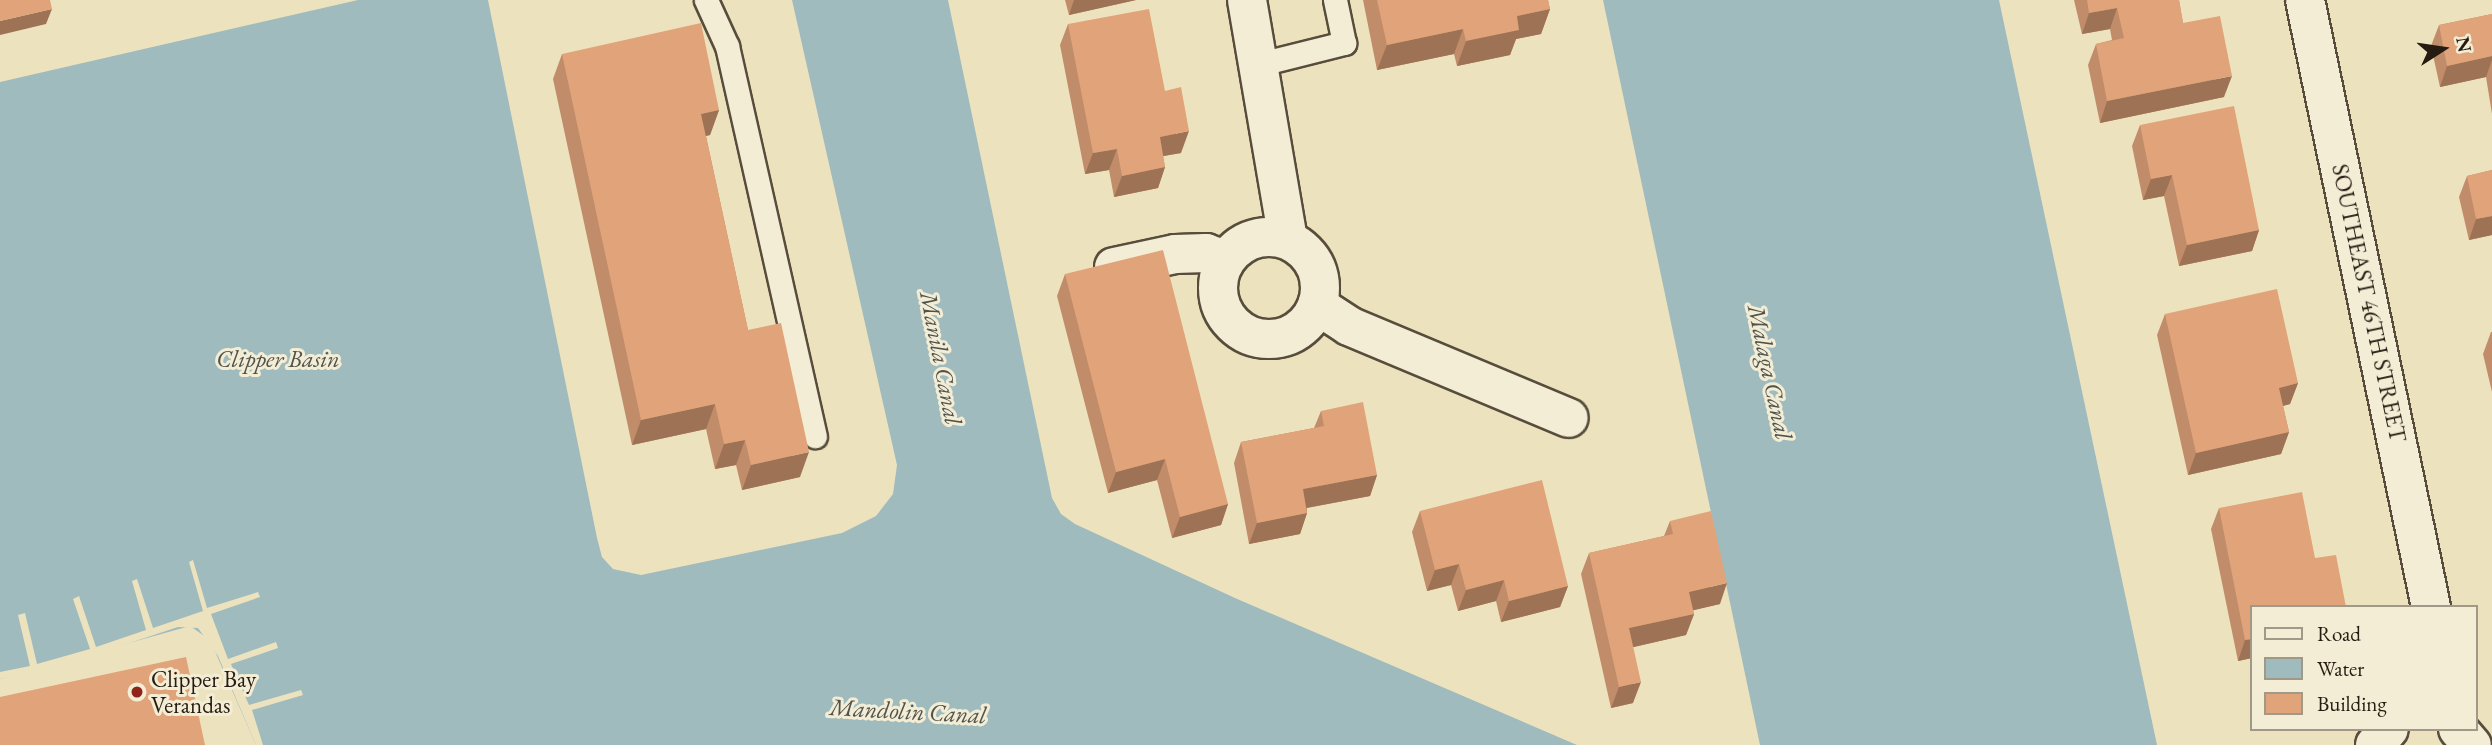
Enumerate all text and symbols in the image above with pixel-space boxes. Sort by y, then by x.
north arrow [2408,14,2478,84]
text: N [2450,34,2478,55]
street label: SOUTHEAST 46TH STREET [2326,162,2412,444]
water label: Manila Canal [914,289,968,427]
water label: Malaga Canal [1742,302,1798,442]
water label: Clipper Basin [216,345,340,373]
legend [2250,605,2478,731]
text: Road [2317,620,2361,647]
text: Water [2317,655,2364,682]
place label: Clipper Bay Verandas [151,665,256,719]
marker: Clipper Bay Verandas [129,684,145,700]
text: Building [2317,690,2387,717]
water label: Mandolin Canal [829,693,987,729]

